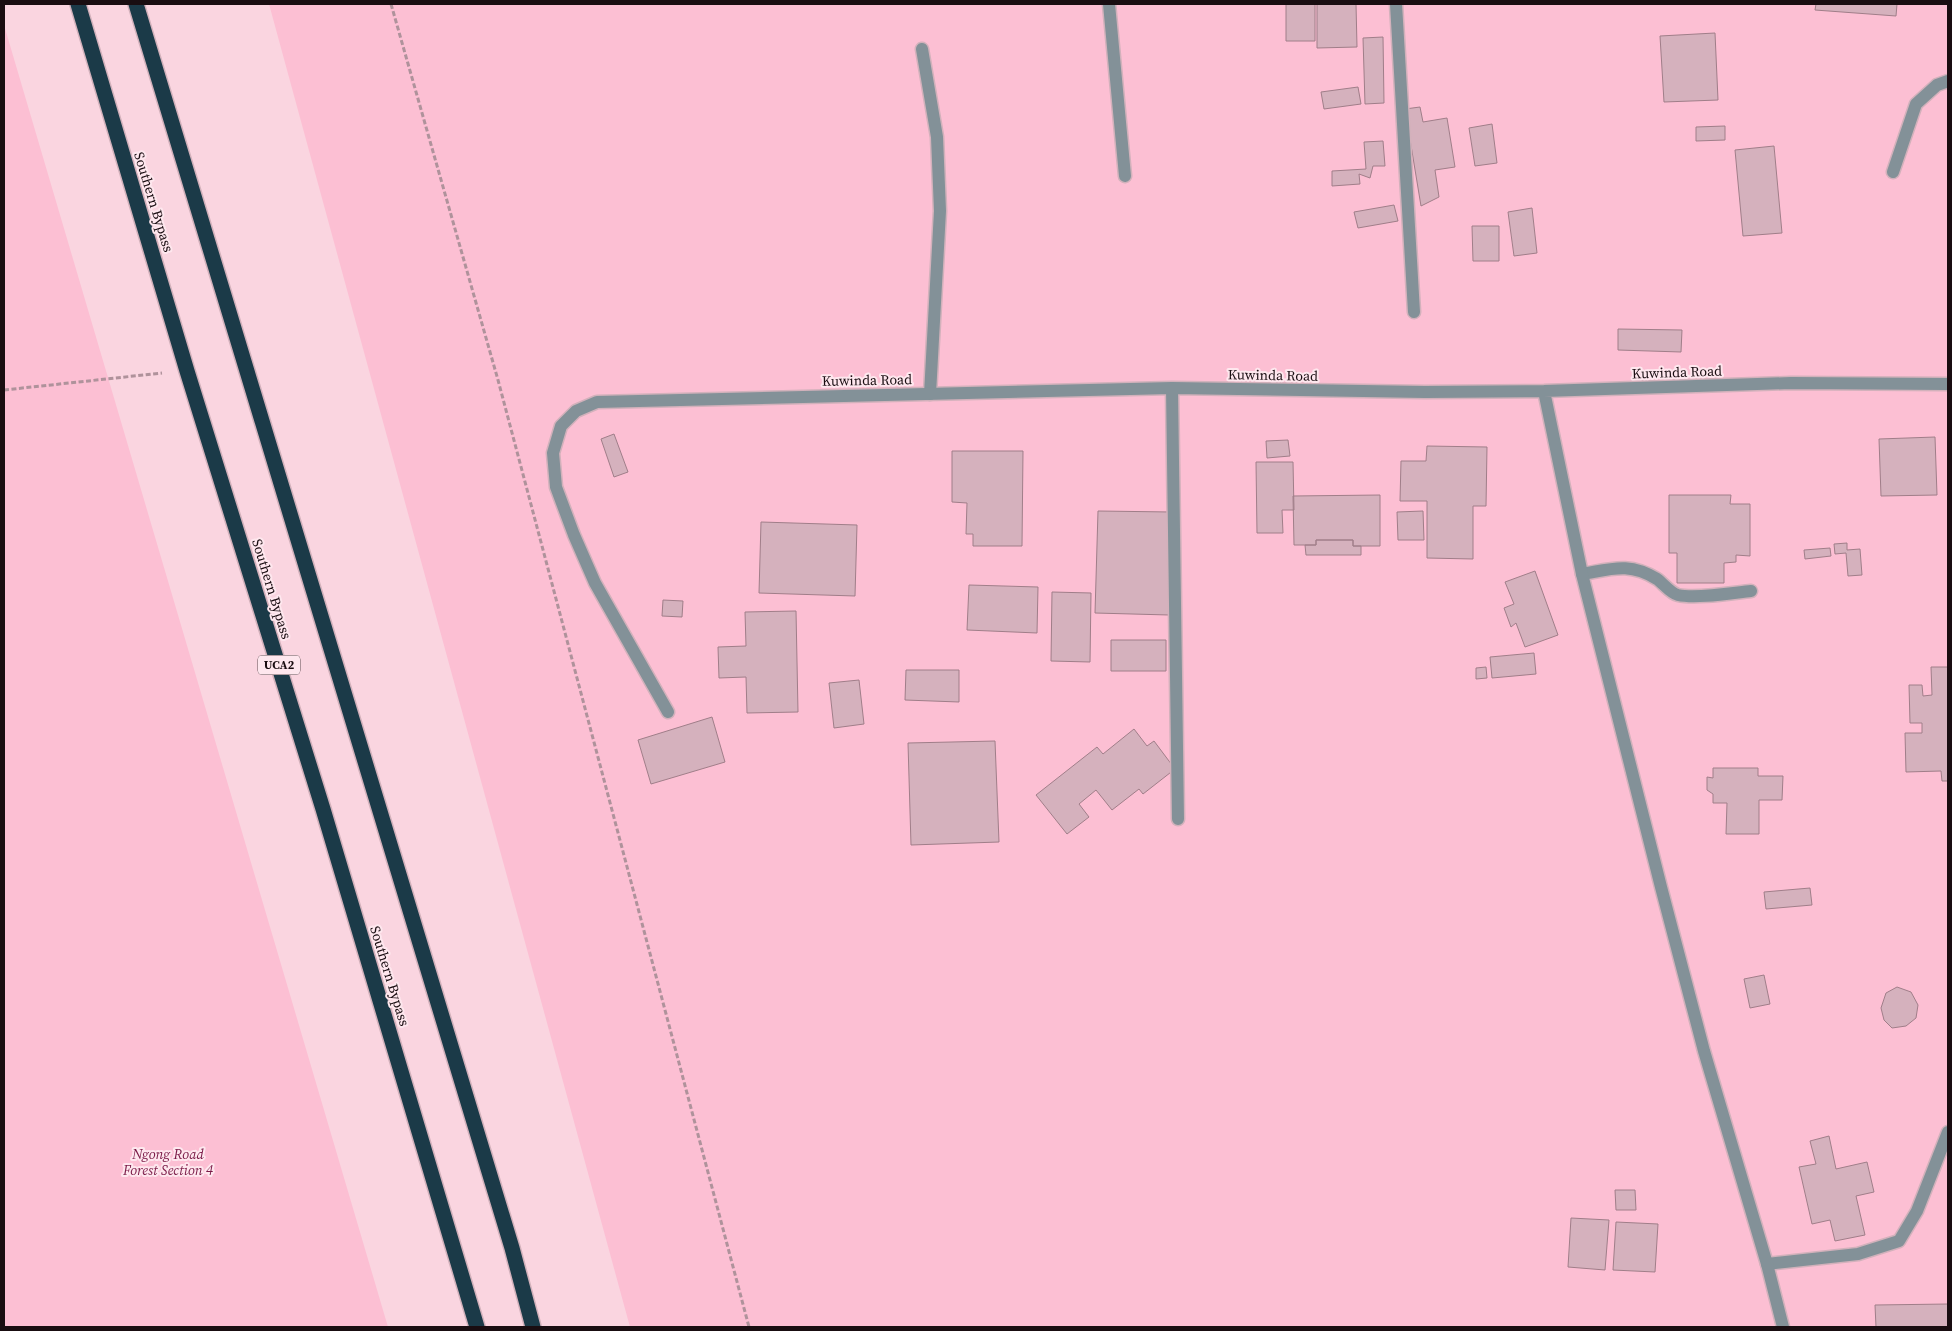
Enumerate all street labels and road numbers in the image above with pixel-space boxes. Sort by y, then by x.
street label: Southern Bypass [129,149,179,255]
street label: Kuwinda Road [1632,360,1722,384]
street label: Kuwinda Road [1228,364,1318,386]
street label: Kuwinda Road [822,369,912,391]
street label: Southern Bypass [247,536,297,642]
road number: UCA2 [258,656,300,674]
street label: Southern Bypass [365,923,415,1029]

